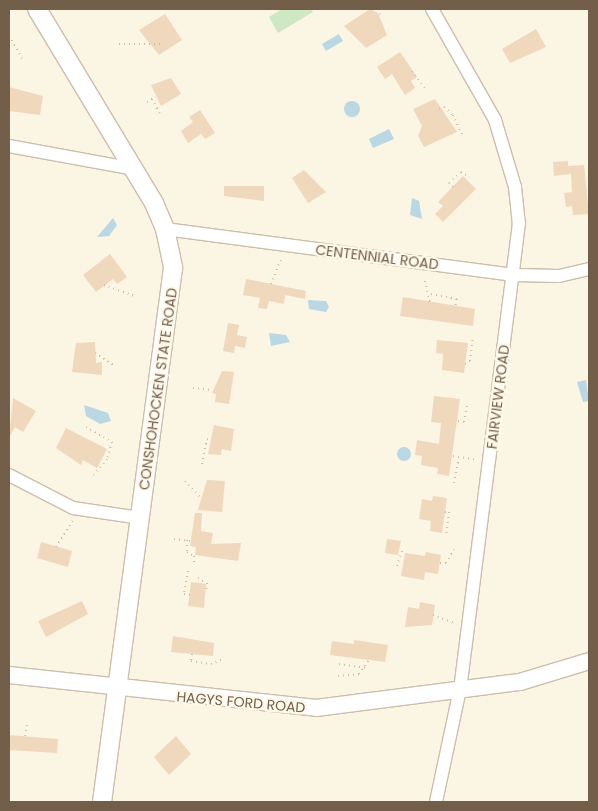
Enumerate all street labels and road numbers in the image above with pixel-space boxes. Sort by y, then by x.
street label: CENTENNIAL ROAD [315,241,439,273]
street label: CONSHOHOCKEN STATE ROAD [136,287,180,491]
street label: FAIRVIEW ROAD [483,344,513,450]
street label: HAGYS FORD ROAD [176,688,306,716]

